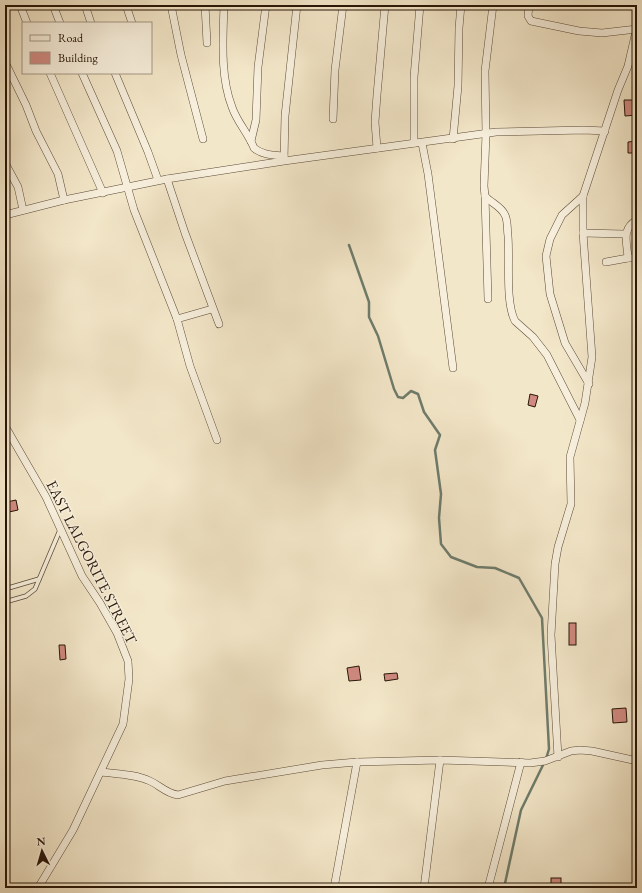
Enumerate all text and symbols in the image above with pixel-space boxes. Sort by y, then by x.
legend [22,22,152,74]
text: Road [58,30,84,46]
text: Building [58,50,99,66]
street label: EAST LALGORITE STREET [42,477,142,648]
north arrow [22,831,62,871]
text: N [36,834,46,848]

